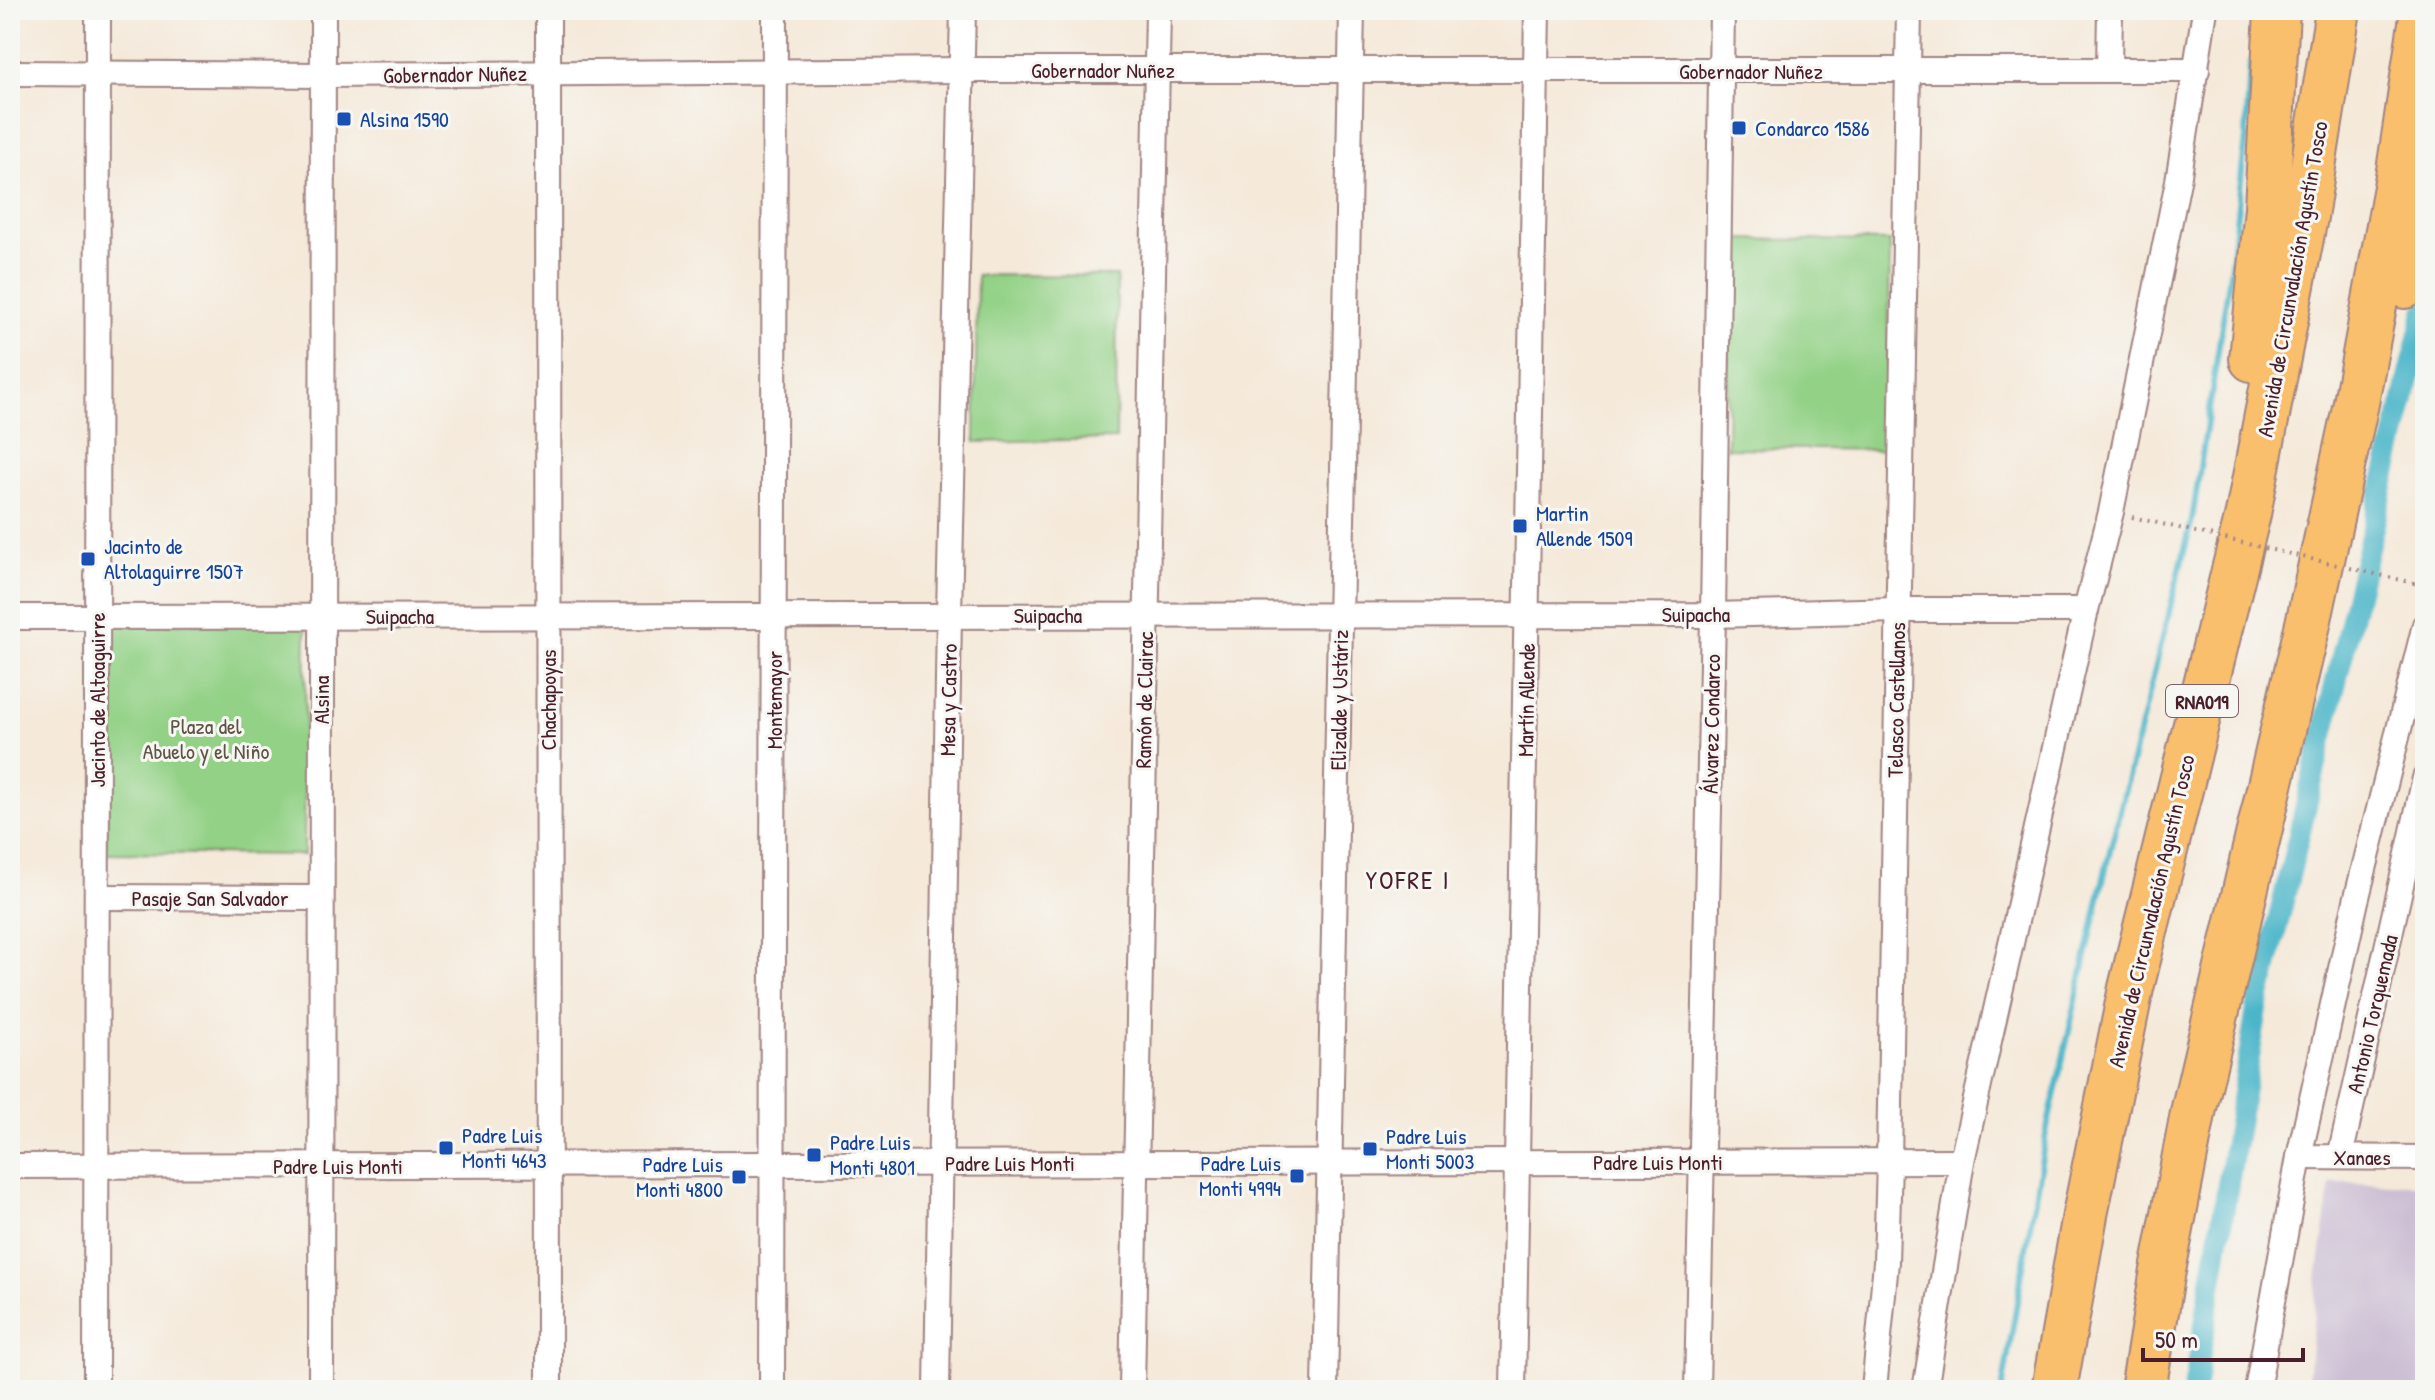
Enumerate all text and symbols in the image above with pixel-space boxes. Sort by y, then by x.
street label: Gobernador Nuñez [1031,55,1175,85]
street label: Gobernador Nuñez [1679,56,1823,86]
street label: Gobernador Nuñez [383,58,527,90]
place label: Alsina 1590 [360,104,449,134]
marker: Alsina 1590 [335,110,353,128]
place label: Condarco 1586 [1755,113,1870,143]
marker: Condarco 1586 [1730,119,1748,137]
street label: Avenida de Circunvalación Agustín Tosco [2249,119,2335,439]
place label: Martin Allende 1509 [1536,498,1633,553]
marker: Martin Allende 1509 [1511,517,1529,535]
place label: Jacinto de Altolaguirre 1507 [104,531,244,586]
marker: Jacinto de Altolaguirre 1507 [79,550,97,568]
street label: Suipacha [1662,599,1731,629]
street label: Suipacha [1014,600,1083,630]
street label: Suipacha [366,601,435,631]
street label: Jacinto de Altoaguirre [82,612,112,787]
street label: Telasco Castellanos [1880,622,1912,778]
street label: Elizalde y Ustáriz [1323,629,1355,771]
street label: Ramón de Clairac [1128,631,1160,769]
street label: Mesa y Castro [932,643,964,756]
street label: Martín Allende [1510,643,1542,757]
street label: Chachapoyas [533,649,563,751]
street label: Montemayor [759,650,789,749]
street label: Álvarez Condarco [1695,654,1727,794]
street label: Alsina [306,675,336,724]
road number: RNA019 [2166,685,2238,717]
park label: Plaza del Abuelo y el Niño [143,711,269,766]
street label: Avenida de Circunvalación Agustín Tosco [2100,752,2202,1070]
district label: YOFRE I [1365,862,1451,897]
street label: Pasaje San Salvador [132,883,289,913]
street label: Antonio Torquemada [2339,931,2405,1096]
place label: Padre Luis Monti 4643 [462,1120,547,1175]
place label: Padre Luis Monti 5003 [1386,1121,1474,1176]
place label: Padre Luis Monti 4801 [830,1127,915,1182]
marker: Padre Luis Monti 4643 [437,1139,455,1157]
marker: Padre Luis Monti 5003 [1361,1140,1379,1158]
street label: Xanaes [2333,1142,2391,1172]
marker: Padre Luis Monti 4801 [805,1146,823,1164]
street label: Padre Luis Monti [1593,1147,1723,1177]
street label: Padre Luis Monti [945,1148,1075,1178]
place label: Padre Luis Monti 4994 [1199,1148,1281,1203]
place label: Padre Luis Monti 4800 [636,1149,723,1204]
street label: Padre Luis Monti [273,1151,403,1181]
marker: Padre Luis Monti 4994 [1288,1167,1306,1185]
marker: Padre Luis Monti 4800 [730,1168,748,1186]
scale bar [2143,1312,2303,1362]
text: 50 m [2155,1323,2198,1355]

